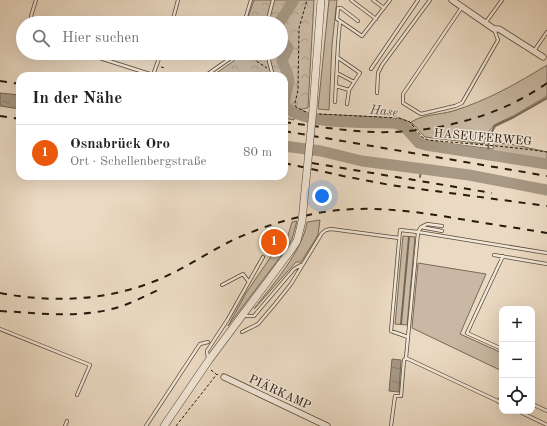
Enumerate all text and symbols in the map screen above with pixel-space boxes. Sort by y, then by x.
search box [16,16,288,60]
icon: search [30,27,52,49]
text: Hier suchen [62,31,139,46]
text: In der Nähe [32,90,122,107]
water label: Hase [368,103,399,119]
street label: HASEUFERWEG [433,128,533,148]
text: Osnabrück Oro [70,137,170,152]
text: 1 [41,146,49,159]
text: 80 m [243,146,272,159]
text: Ort · Schellenbergstraße [70,155,206,168]
your location [312,186,332,206]
pin: 1 [261,227,287,257]
map controls [499,306,535,414]
button: + [499,306,535,342]
button: − [499,342,535,378]
street label: PIÄRKAMP [247,370,314,413]
button: locate [499,378,535,414]

